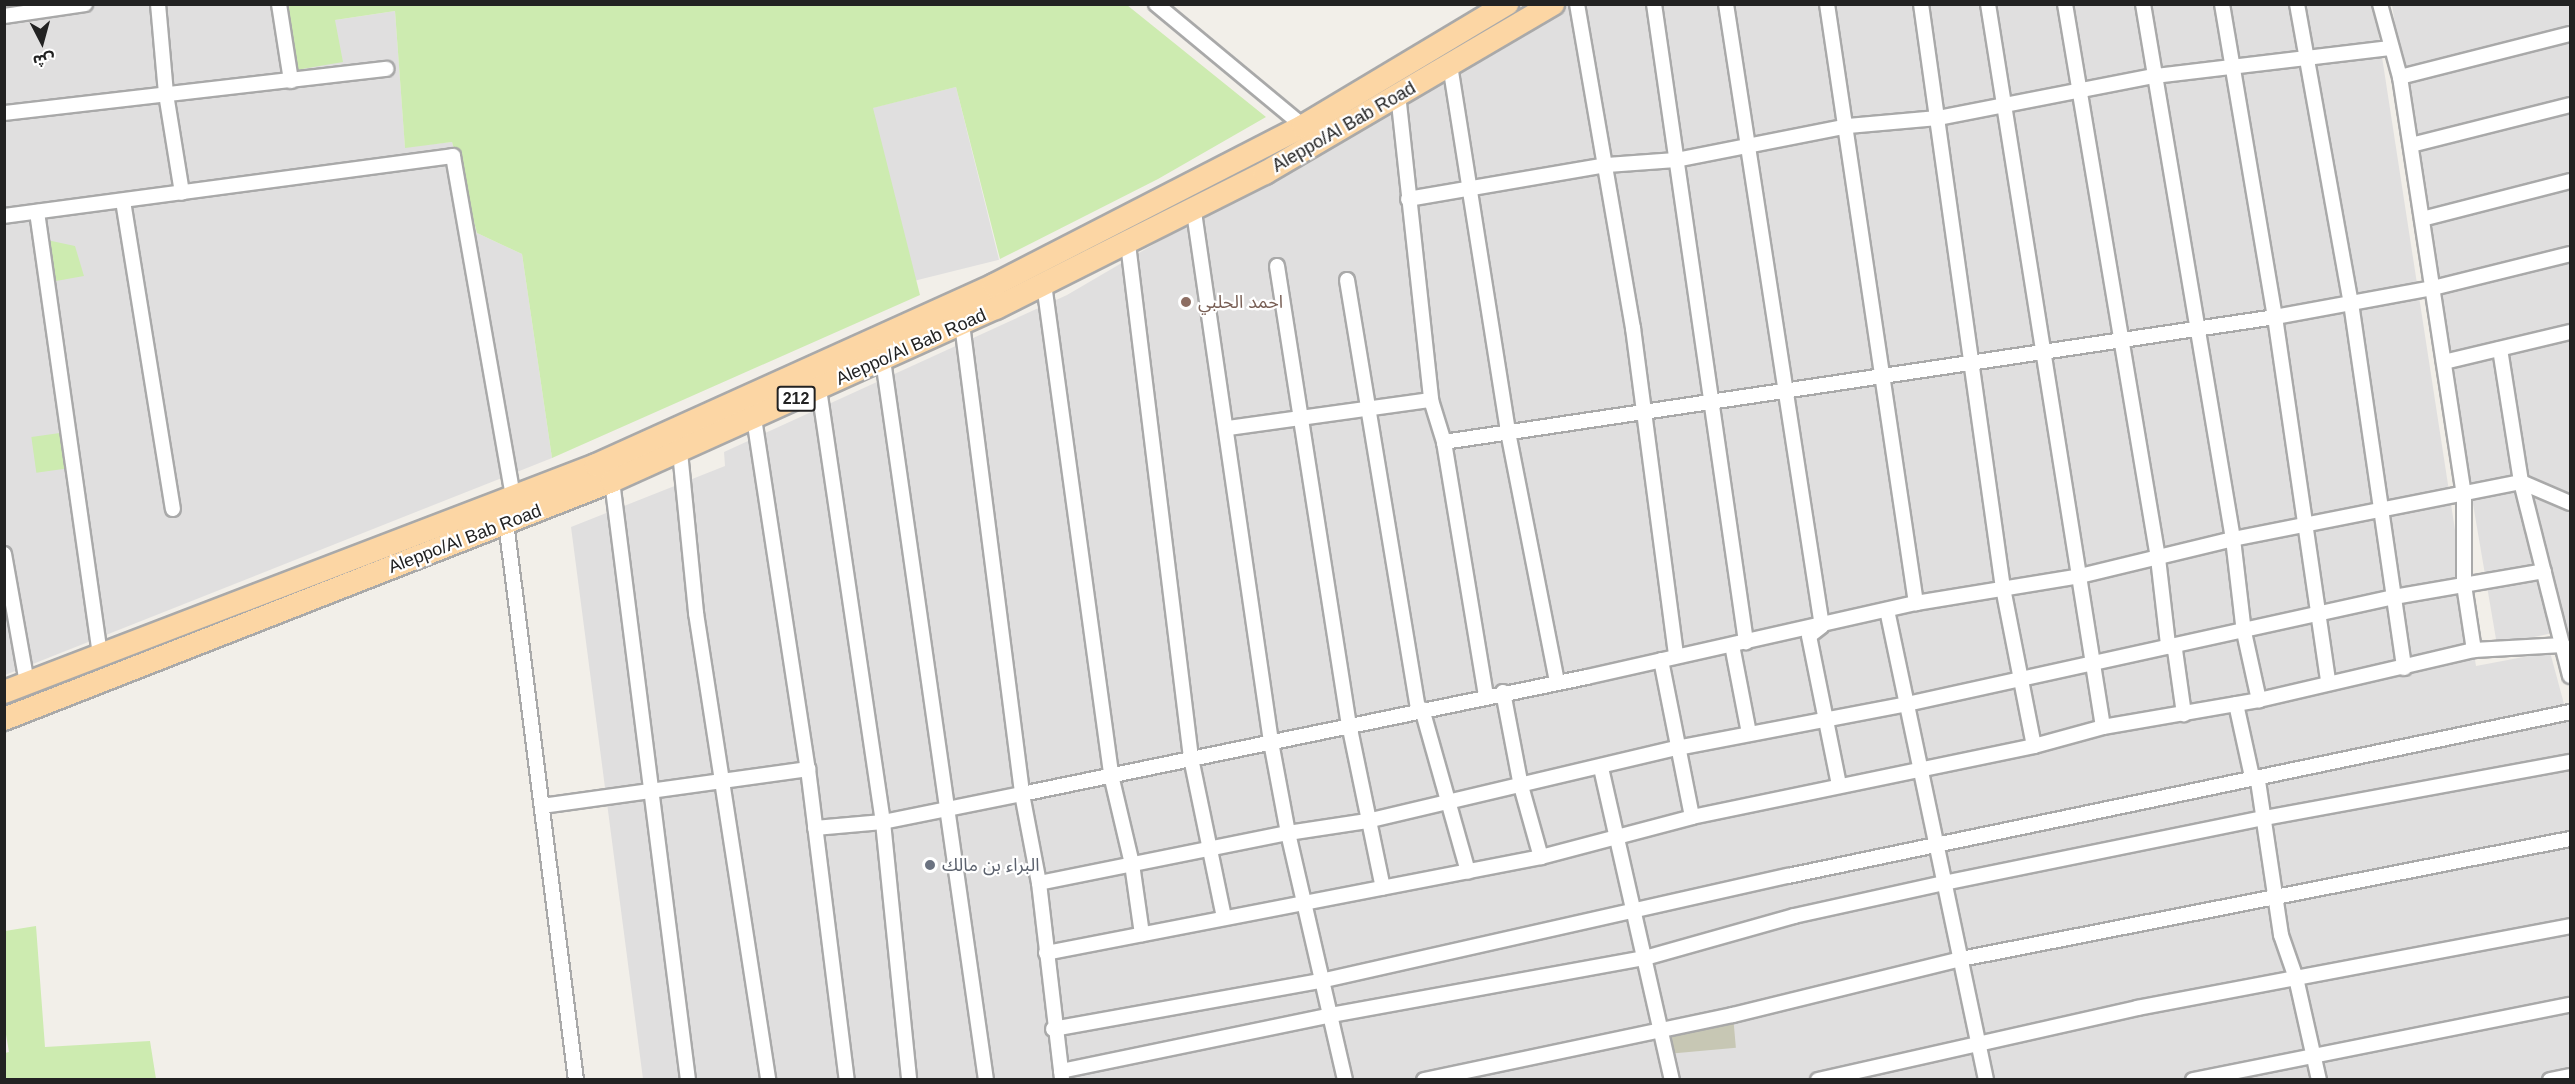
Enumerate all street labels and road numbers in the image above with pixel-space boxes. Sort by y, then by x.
street label: Aleppo/Al Bab Road [1268,77,1420,177]
street label: Aleppo/Al Bab Road [833,304,989,390]
road number: 212 [776,386,816,412]
street label: Aleppo/Al Bab Road [385,500,545,578]

